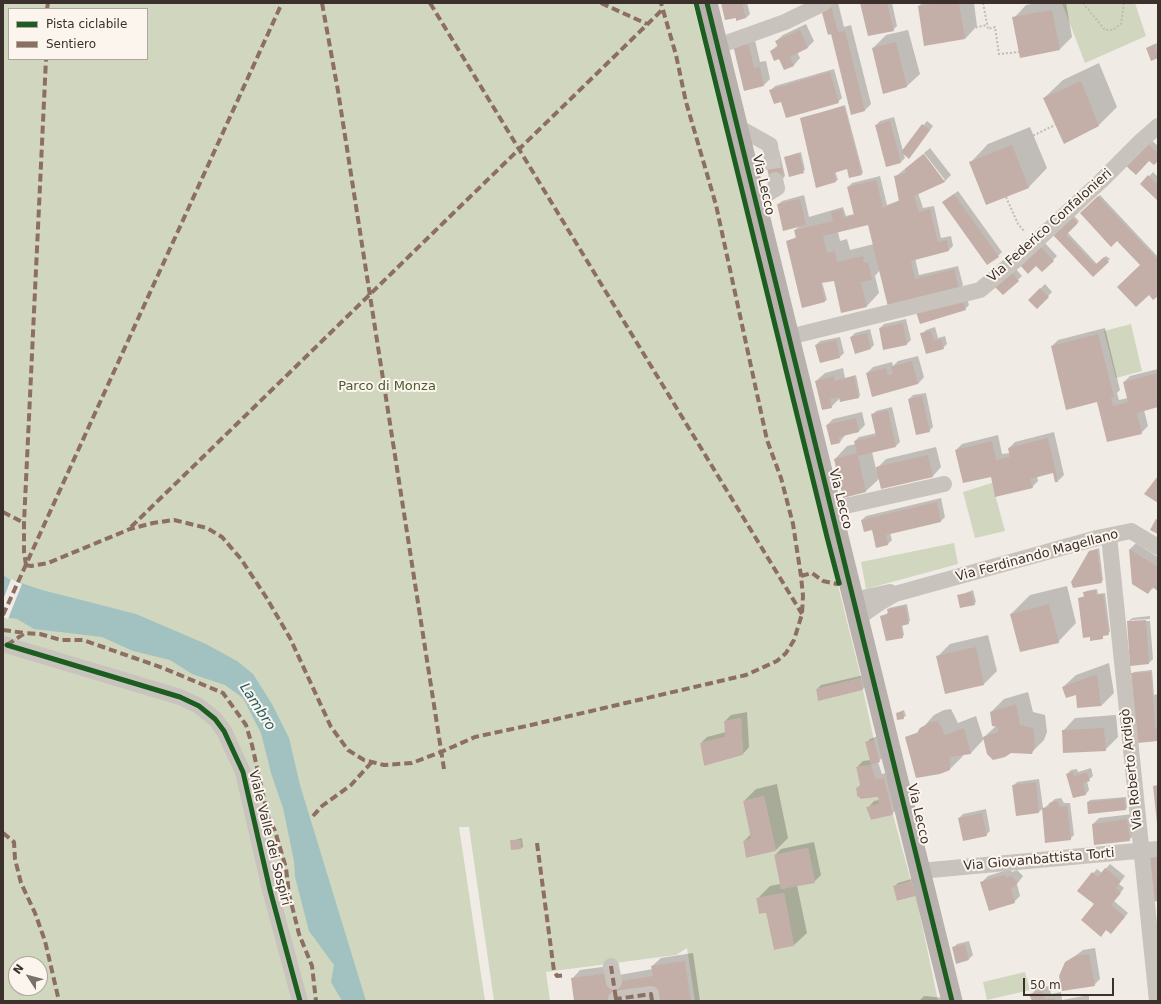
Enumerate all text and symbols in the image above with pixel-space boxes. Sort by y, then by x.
legend [8,8,148,60]
text: Pista ciclabile [46,17,127,31]
text: Sentiero [46,37,96,51]
street label: Via Lecco [748,153,778,217]
street label: Via Federico Confalonieri [985,166,1115,286]
park label: Parco di Monza [338,379,436,395]
street label: Via Lecco [825,467,855,531]
street label: Via Ferdinando Magellano [954,527,1120,585]
water label: Lambro [235,680,279,734]
street label: Via Roberto Ardigò [1118,708,1146,830]
street label: Viale Valle dei Sospiri [245,769,293,907]
street label: Via Lecco [903,782,933,846]
street label: Via Giovanbattista Torti [963,846,1115,874]
north arrow [8,956,48,996]
text: N [11,962,27,977]
scale bar [1025,970,1116,996]
text: 50 m [1030,978,1061,992]

